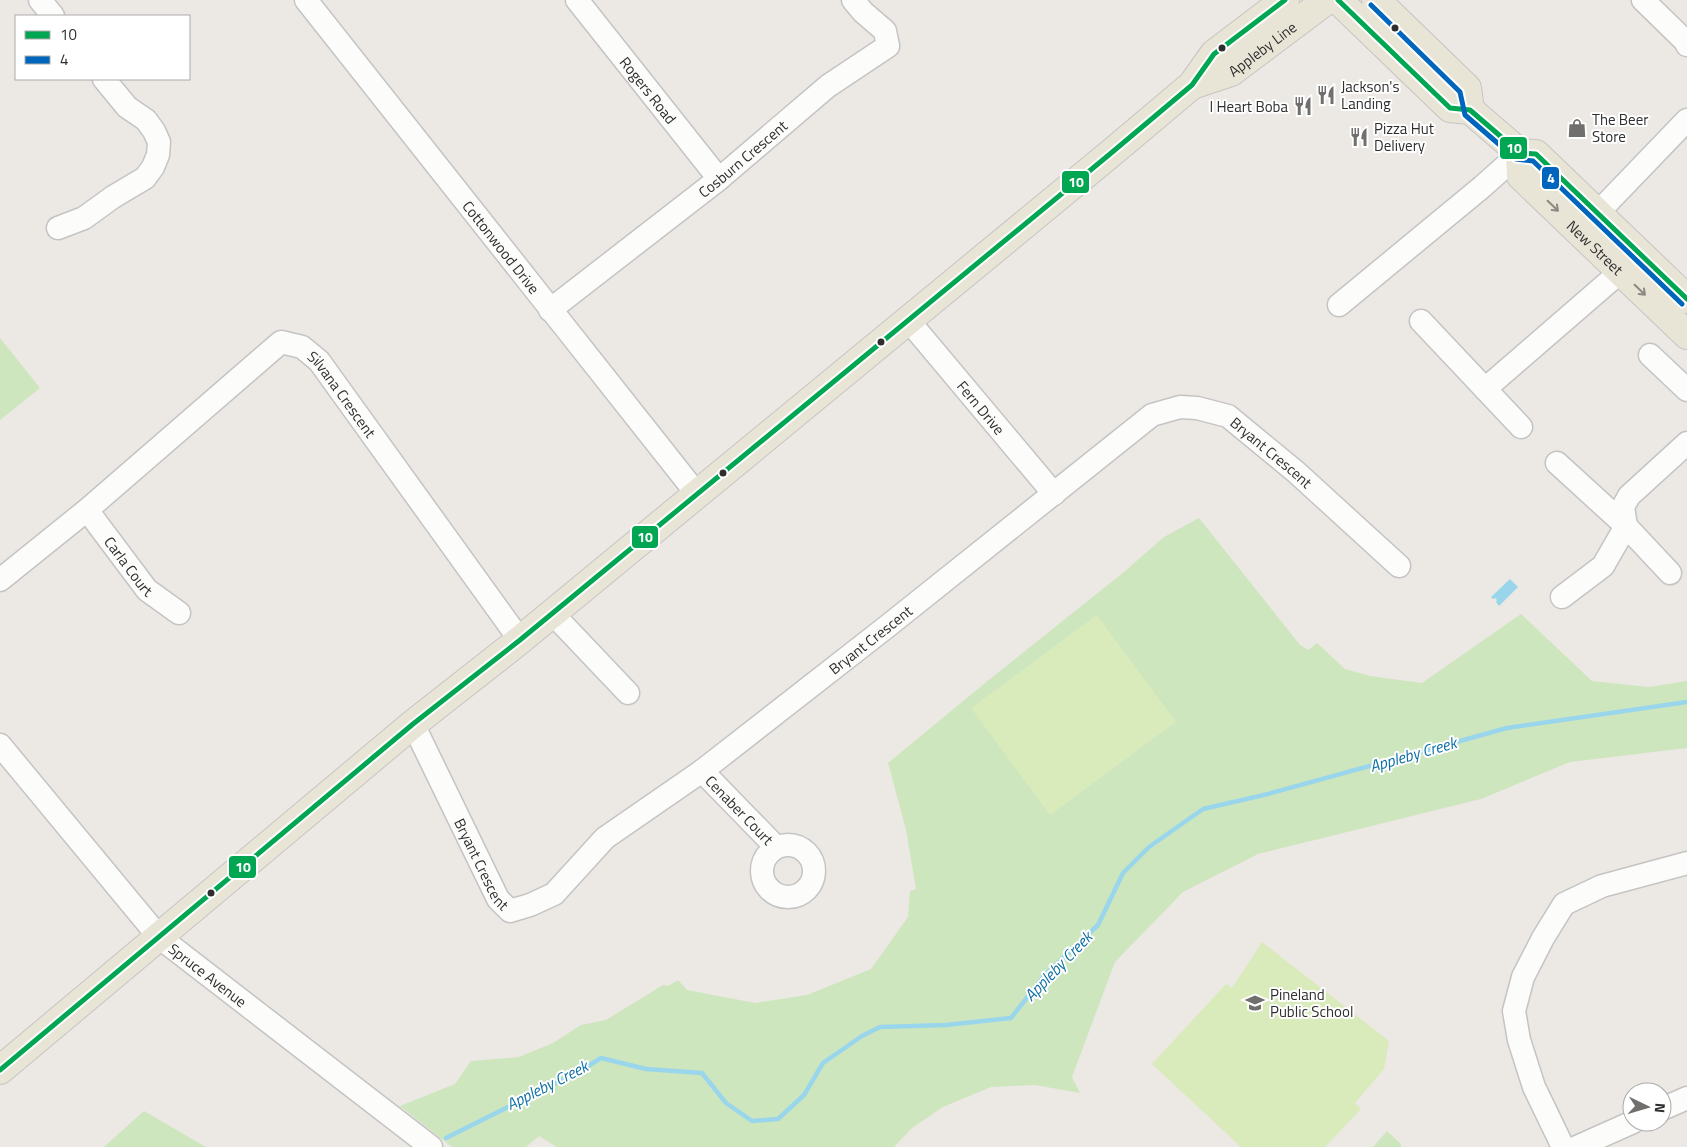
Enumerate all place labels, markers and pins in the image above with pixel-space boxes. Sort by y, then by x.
unlabelled marker [1390,23,1400,33]
unlabelled marker [1217,43,1227,53]
place label: Jackson's Landing [1341,75,1399,115]
restaurant icon: Jackson's Landing [1315,84,1337,106]
place label: I Heart Boba [1210,95,1288,118]
restaurant icon: I Heart Boba [1292,95,1314,117]
place label: The Beer Store [1592,108,1648,148]
place label: Pizza Hut Delivery [1374,117,1435,157]
shop icon: The Beer Store [1566,117,1588,139]
restaurant icon: Pizza Hut Delivery [1348,126,1370,148]
unlabelled marker [876,337,886,347]
unlabelled marker [718,468,728,478]
unlabelled marker [206,888,216,898]
place label: Pineland Public School [1270,983,1353,1023]
school or university icon: Pineland Public School [1244,992,1266,1014]

